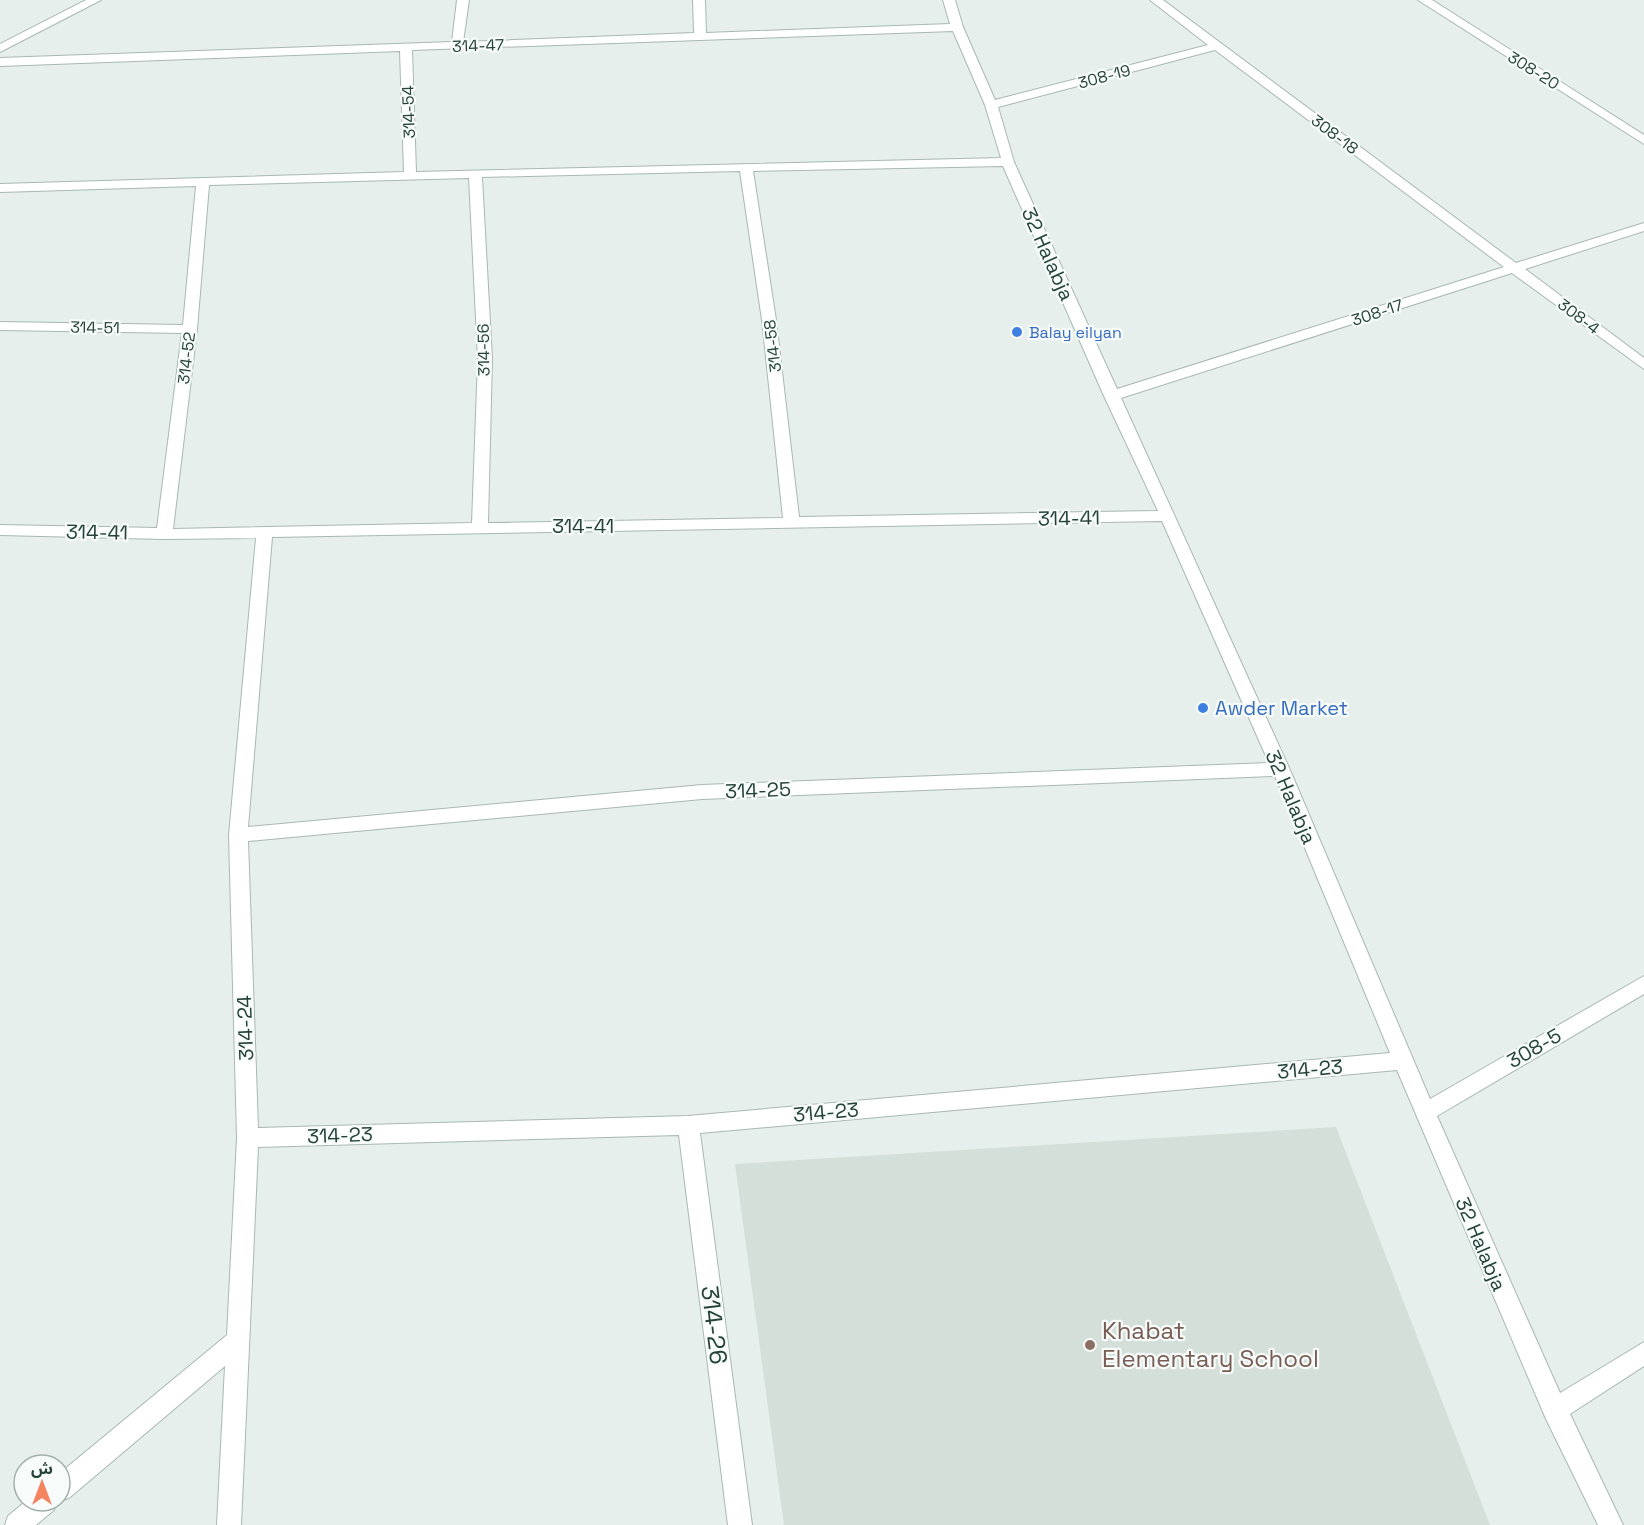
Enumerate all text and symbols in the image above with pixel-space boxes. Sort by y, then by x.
street label: 314-47 [452,34,504,57]
street label: 308-20 [1504,46,1564,94]
street label: 308-19 [1075,59,1133,94]
street label: 314-54 [397,85,420,139]
street label: 308-18 [1307,110,1363,159]
street label: 32 Halabja [1016,203,1080,305]
street label: 308-17 [1349,294,1406,331]
street label: 308-4 [1554,294,1604,339]
street label: 314-51 [70,317,120,338]
street label: 314-58 [759,318,786,373]
place label: Balay eilyan [1029,322,1122,343]
street label: 314-56 [473,323,494,377]
marker: Balay eilyan [1010,325,1024,339]
street label: 314-52 [173,331,200,385]
street label: 314-41 [1038,504,1100,532]
street label: 314-41 [552,513,614,539]
street label: 314-41 [66,518,128,546]
place label: Awder Market [1215,695,1348,721]
marker: Awder Market [1196,701,1210,715]
street label: 32 Halabja [1260,746,1322,848]
street label: 314-25 [725,776,791,804]
street label: 314-24 [231,995,259,1061]
street label: 308-5 [1502,1022,1566,1074]
street label: 314-23 [1276,1053,1344,1085]
street label: 314-23 [792,1096,860,1128]
street label: 314-23 [307,1121,373,1149]
street label: 32 Halabja [1450,1193,1512,1295]
street label: 314-26 [694,1284,735,1366]
place label: Khabat Elementary School [1102,1315,1319,1374]
marker: Khabat Elementary School [1083,1338,1097,1352]
north arrow [12,1453,72,1513]
text: ش [31,1458,53,1479]

